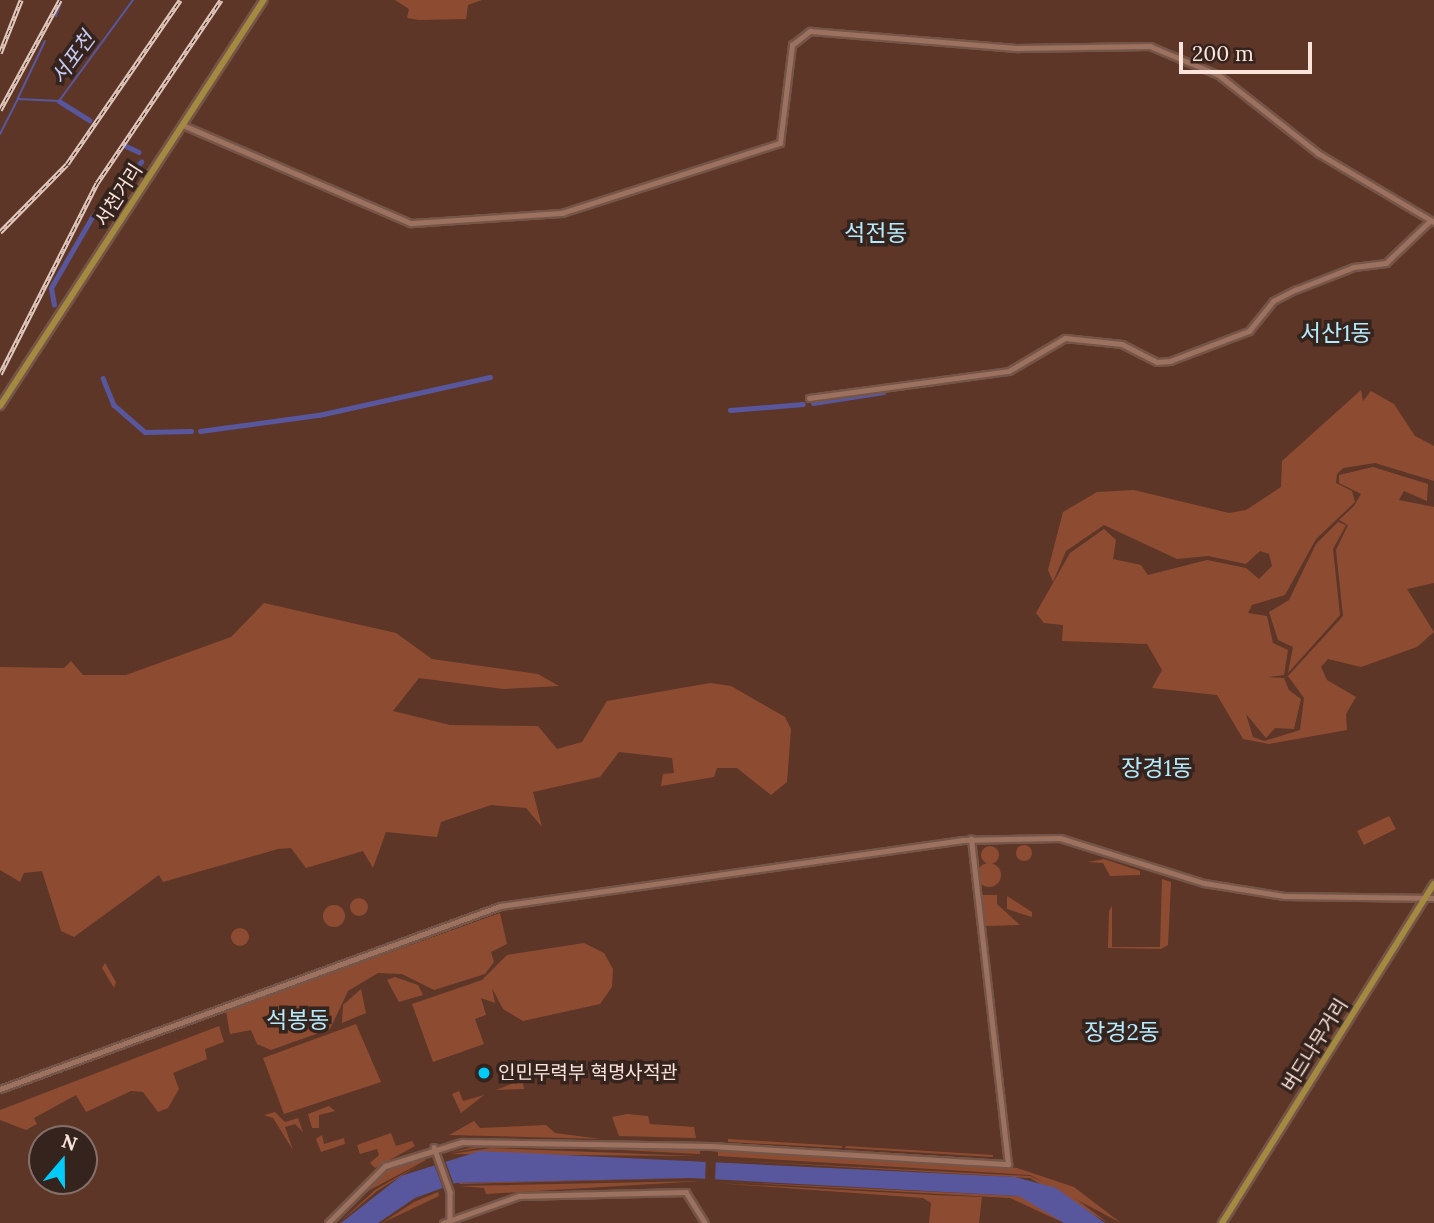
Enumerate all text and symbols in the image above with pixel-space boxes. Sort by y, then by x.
water label: 서포천 [46,27,100,89]
scale bar [1182,28,1315,72]
text: 200 m [1192,40,1254,67]
street label: 서천거리 [90,159,148,231]
district label: 석전동 [844,219,908,247]
district label: 서산1동 [1300,319,1372,347]
district label: 장경1동 [1121,754,1193,782]
street label: 버드나무거리 [1278,994,1352,1096]
district label: 석봉동 [266,1006,330,1034]
district label: 장경2동 [1084,1018,1160,1046]
place label: 인민무력부 혁명사적관 [498,1062,678,1084]
marker: 인민무력부 혁명사적관 [476,1065,492,1081]
north arrow [28,1125,98,1195]
text: N [58,1128,81,1156]

